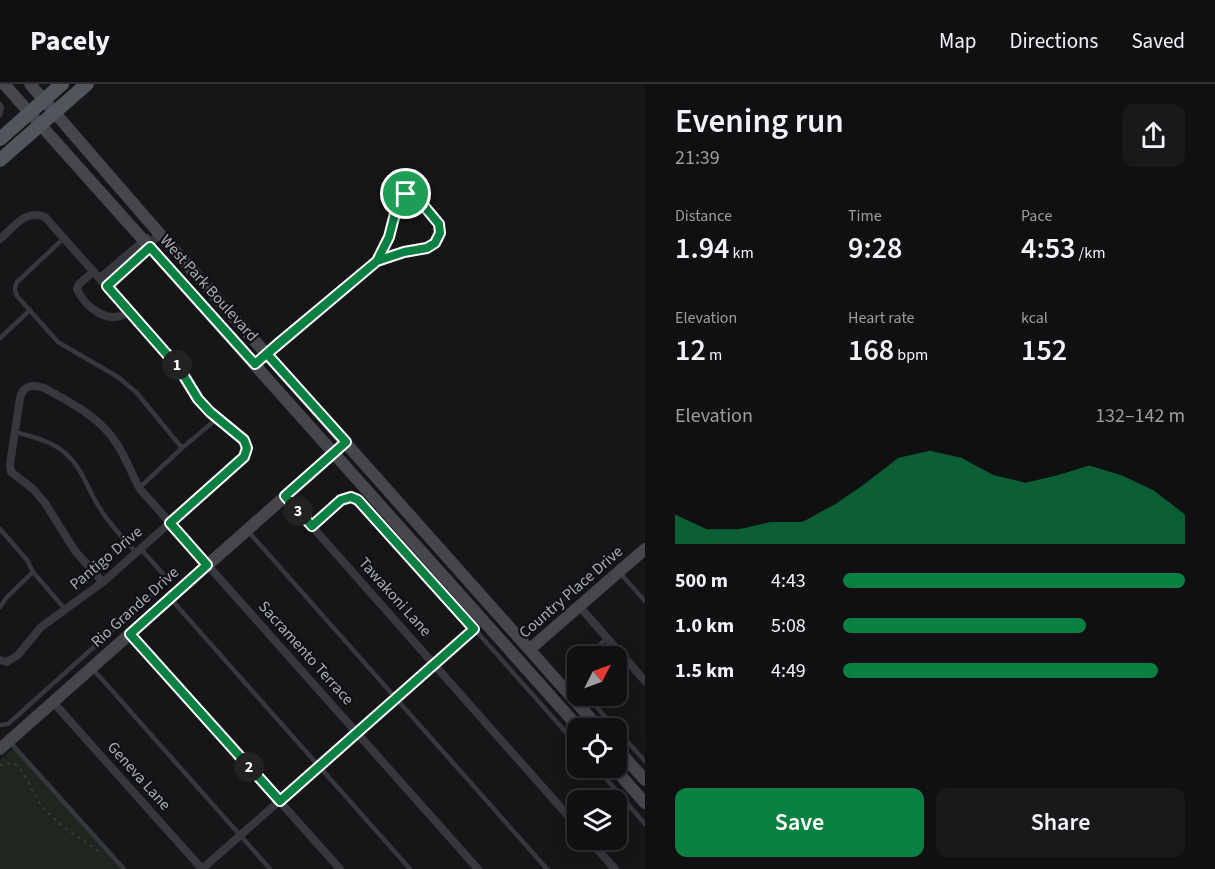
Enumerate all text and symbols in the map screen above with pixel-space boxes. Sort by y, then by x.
text: Pacely [30,21,110,61]
text: Map [939,26,977,56]
text: Directions [1010,26,1098,56]
text: Saved [1131,26,1185,56]
text: Evening run [675,98,844,145]
button: share [1122,104,1185,167]
text: 21:39 [675,144,720,172]
pin [380,168,431,219]
icon: arrive [389,177,422,210]
text: Distance [675,205,732,227]
text: Time [848,205,882,227]
text: Pace [1021,205,1052,227]
text: 1.94 [675,227,729,270]
text: 9:28 [848,227,902,270]
text: 4:53 [1021,227,1075,270]
street label: West Park Boulevard [155,230,263,346]
text: km [729,242,754,264]
text: /km [1075,242,1105,264]
text: Elevation [675,307,737,329]
text: Heart rate [848,307,915,329]
text: kcal [1021,307,1048,329]
text: 12 [675,329,706,372]
text: 168 [848,329,894,372]
text: 152 [1021,329,1067,372]
text: m [706,344,722,366]
text: bpm [894,344,928,366]
pin: 1 [162,350,192,380]
text: 1 [173,354,181,376]
text: Elevation [675,402,753,430]
text: 132–142 m [1095,402,1185,430]
pin: 3 [283,496,313,526]
text: 3 [294,500,302,522]
street label: Pantigo Drive [65,521,147,595]
street label: Country Place Drive [514,541,628,643]
street label: Tawakoni Lane [353,553,437,641]
street label: Rio Grande Drive [86,561,184,652]
text: 500 m [675,567,728,595]
text: 4:43 [771,567,806,595]
street label: Sacramento Terrace [253,596,359,710]
text: 1.0 km [675,612,734,640]
text: 5:08 [771,612,806,640]
north arrow [567,646,627,706]
map controls [567,646,627,850]
text: 1.5 km [675,657,734,685]
text: 4:49 [771,657,806,685]
button: locate [567,718,627,778]
street label: Geneva Lane [102,737,176,815]
pin: 2 [234,752,264,782]
text: 2 [245,756,253,778]
button: Save [675,788,924,857]
button: Share [936,788,1185,857]
button: layers [567,790,627,850]

